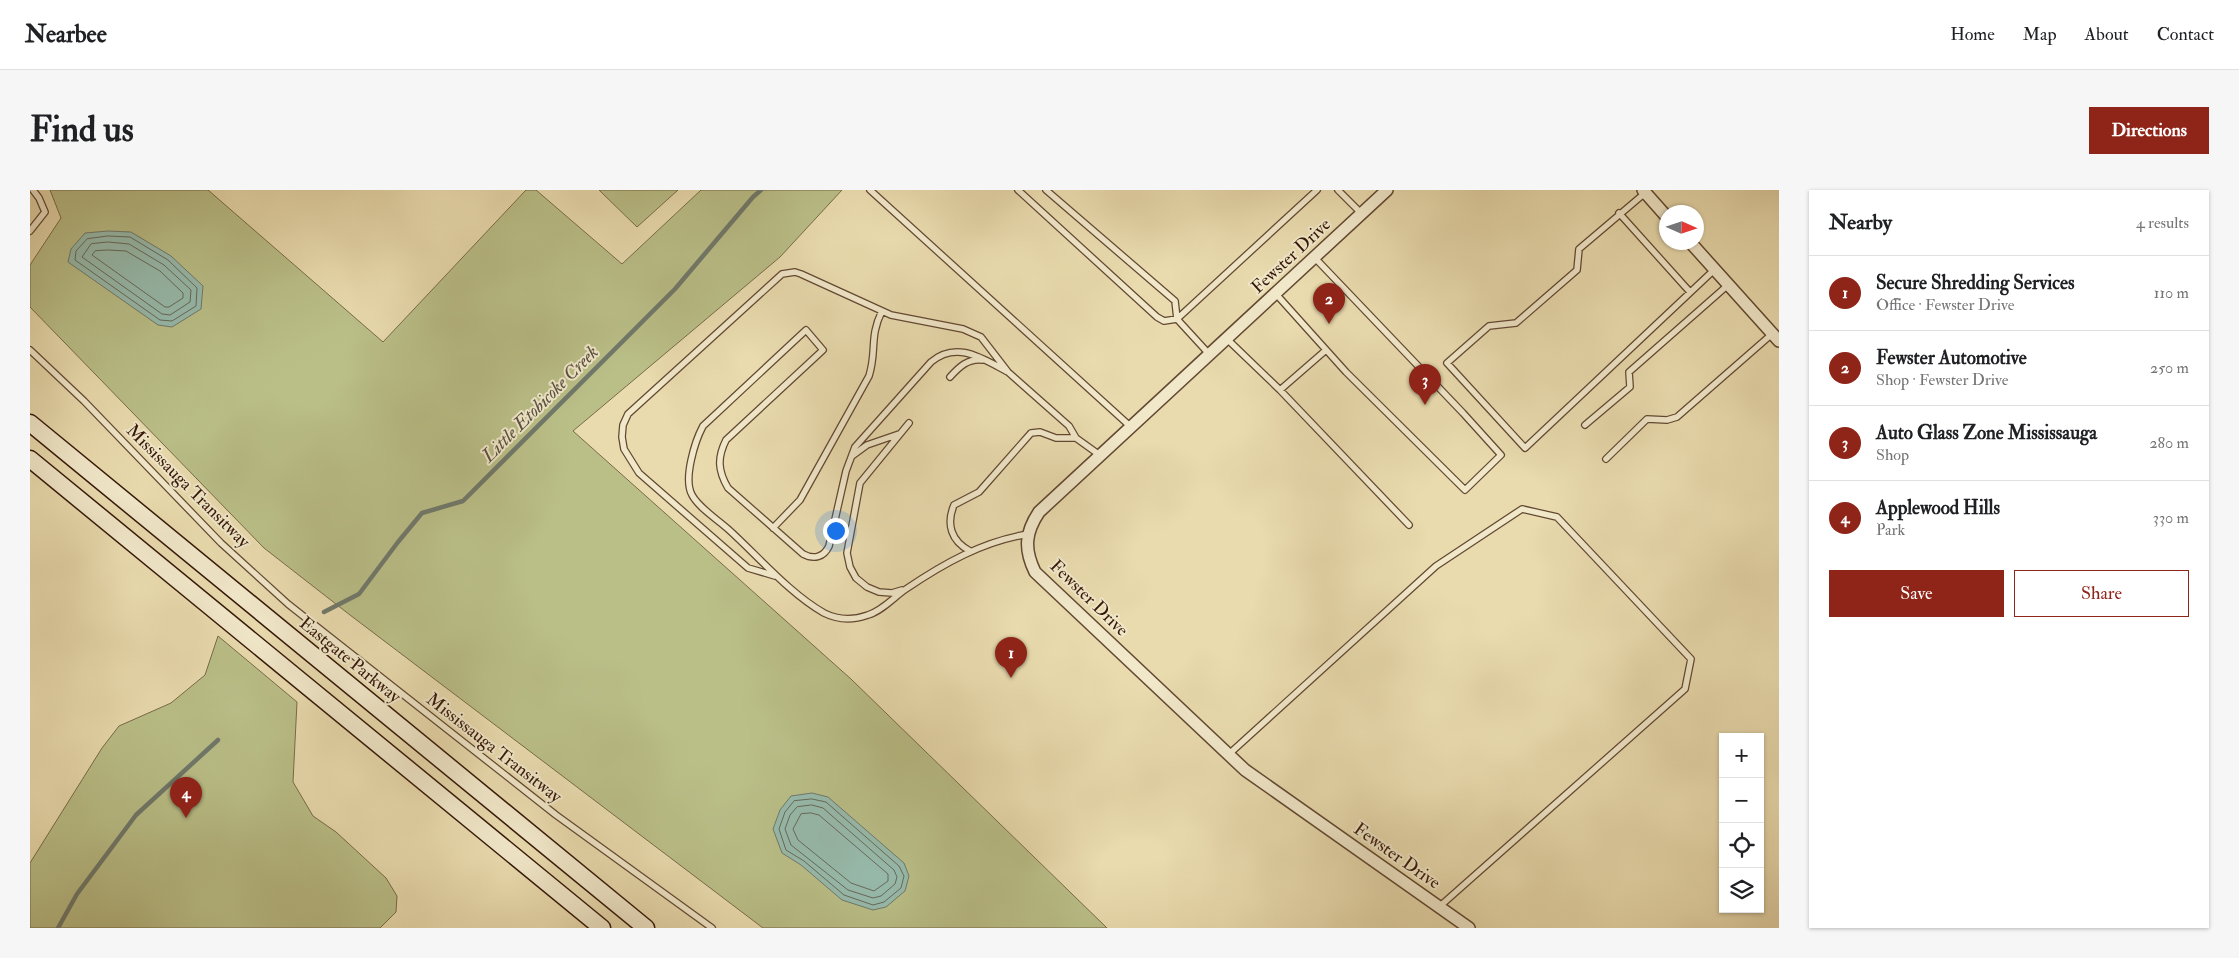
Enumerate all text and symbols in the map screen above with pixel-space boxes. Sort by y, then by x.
text: Nearbee [25,19,107,50]
text: Home [1950,23,1995,46]
text: Map [2023,23,2057,46]
text: About [2085,23,2129,46]
text: Contact [2157,23,2214,46]
button: Directions [2089,107,2209,154]
text: Find us [30,108,134,152]
north arrow [1659,205,1704,250]
text: Nearby [1829,209,1892,236]
street label: Fewster Drive [1246,213,1336,299]
text: 4 results [2136,213,2189,233]
text: Secure Shredding Services [1876,271,2074,295]
pin: 2 [1313,283,1345,324]
text: 1 [1842,283,1848,303]
text: 110 m [2154,283,2189,303]
text: Office · Fewster Drive [1876,295,2014,315]
water label: Little Etobicoke Creek [476,340,604,468]
text: Fewster Automotive [1876,346,2027,370]
text: 2 [1841,358,1849,378]
text: 250 m [2150,358,2189,378]
pin: 3 [1409,364,1441,405]
text: Shop · Fewster Drive [1876,370,2008,390]
street label: Mississauga Transitway [121,419,256,554]
text: Auto Glass Zone Mississauga [1876,421,2097,445]
text: 3 [1842,433,1848,453]
text: 280 m [2149,433,2189,453]
text: Shop [1876,445,1909,465]
text: Applewood Hills [1876,496,2000,520]
text: 4 [1841,508,1849,528]
text: 330 m [2153,508,2189,528]
your location [823,518,849,544]
text: Park [1876,520,1905,540]
street label: Fewster Drive [1045,555,1134,642]
button: Save [1829,570,2004,617]
button: Share [2014,570,2189,617]
street label: Eastgate Parkway [294,612,406,709]
pin: 1 [995,637,1027,678]
street label: Mississauga Transitway [421,688,567,809]
map controls [1719,733,1764,913]
button: + [1719,733,1764,778]
pin: 4 [170,777,202,818]
button: − [1719,778,1764,823]
street label: Fewster Drive [1349,818,1445,895]
button: locate [1719,823,1764,868]
button: layers [1719,868,1764,913]

